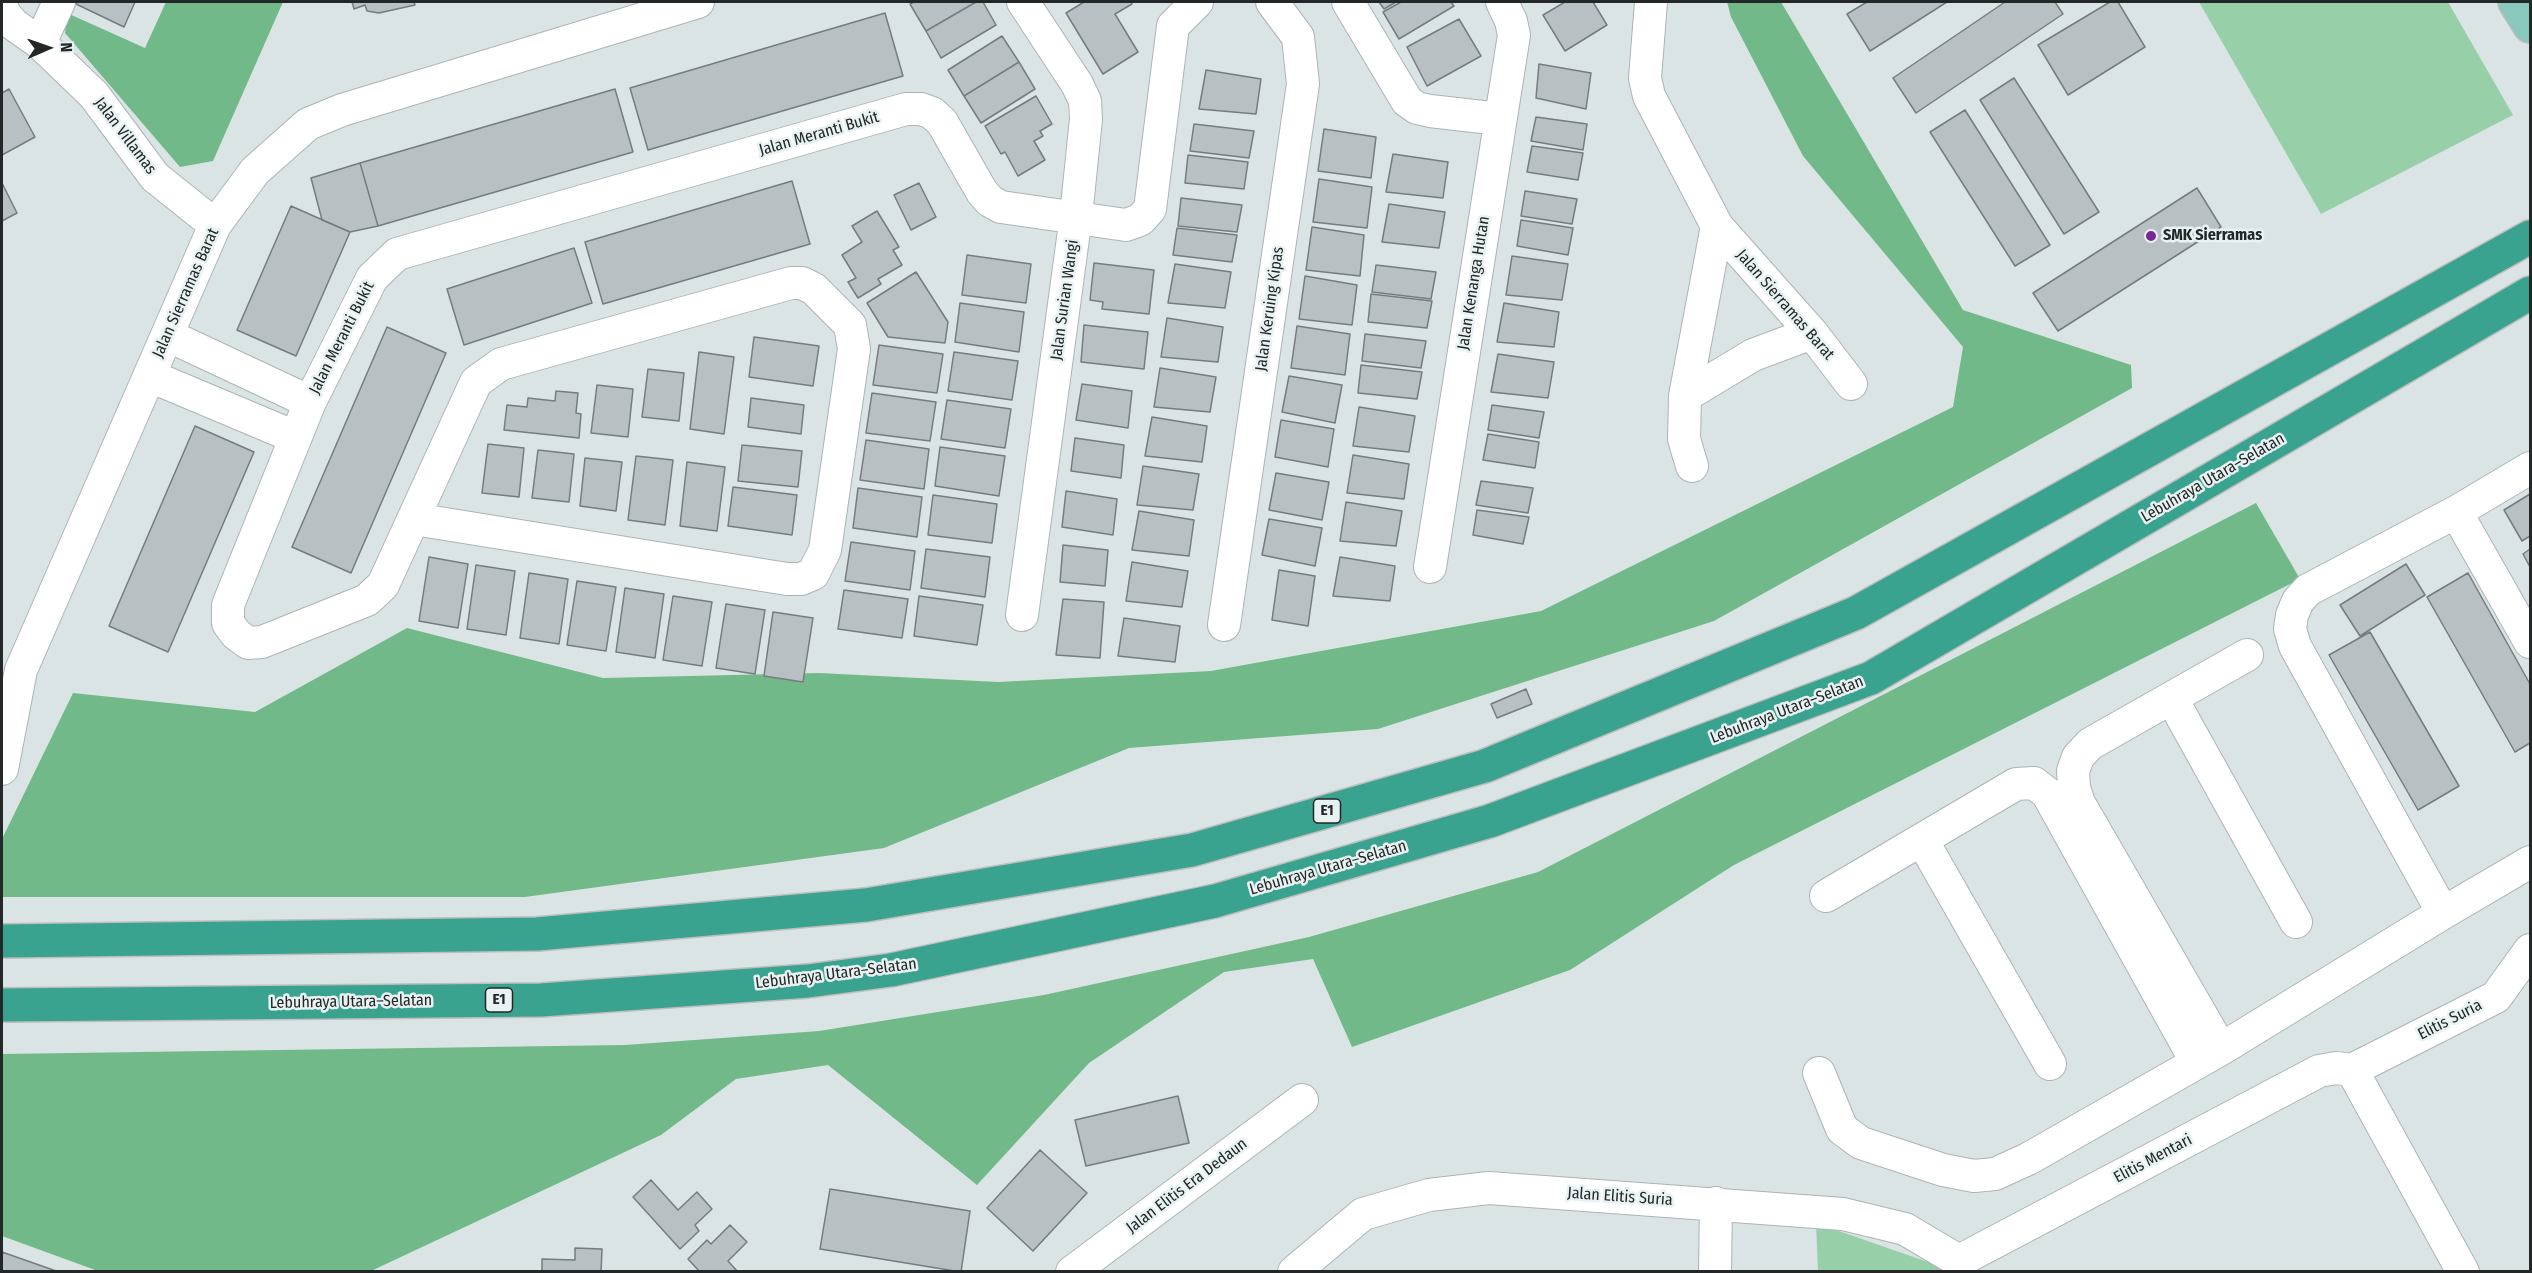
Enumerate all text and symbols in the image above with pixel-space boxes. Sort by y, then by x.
north arrow [18,18,78,78]
text: N [57,42,76,52]
street label: Jalan Villamas [90,94,160,178]
street label: Jalan Meranti Bukit [757,108,881,160]
street label: Jalan Kenanga Hutan [1454,215,1494,351]
street label: Jalan Sierramas Barat [149,225,223,361]
place label: SMK Sierramas [2163,226,2262,246]
marker: SMK Sierramas [2144,229,2158,243]
street label: Jalan Surian Wangi [1047,239,1083,361]
street label: Jalan Keruing Kipas [1252,246,1288,372]
street label: Jalan Sierramas Barat [1732,246,1838,364]
street label: Jalan Meranti Bukit [305,279,379,397]
street label: Lebuhraya Utara–Selatan [2138,429,2288,527]
street label: Lebuhraya Utara–Selatan [1708,672,1866,748]
road number: E1 [1314,799,1340,823]
street label: Lebuhraya Utara–Selatan [1247,836,1409,900]
street label: Lebuhraya Utara–Selatan [754,955,918,993]
road number: E1 [486,988,512,1012]
street label: Lebuhraya Utara–Selatan [270,991,432,1013]
street label: Elitis Suria [2415,996,2485,1044]
street label: Elitis Mentari [2111,1130,2195,1188]
street label: Jalan Elitis Era Dedaun [1123,1134,1251,1238]
street label: Jalan Elitis Suria [1567,1184,1673,1210]

